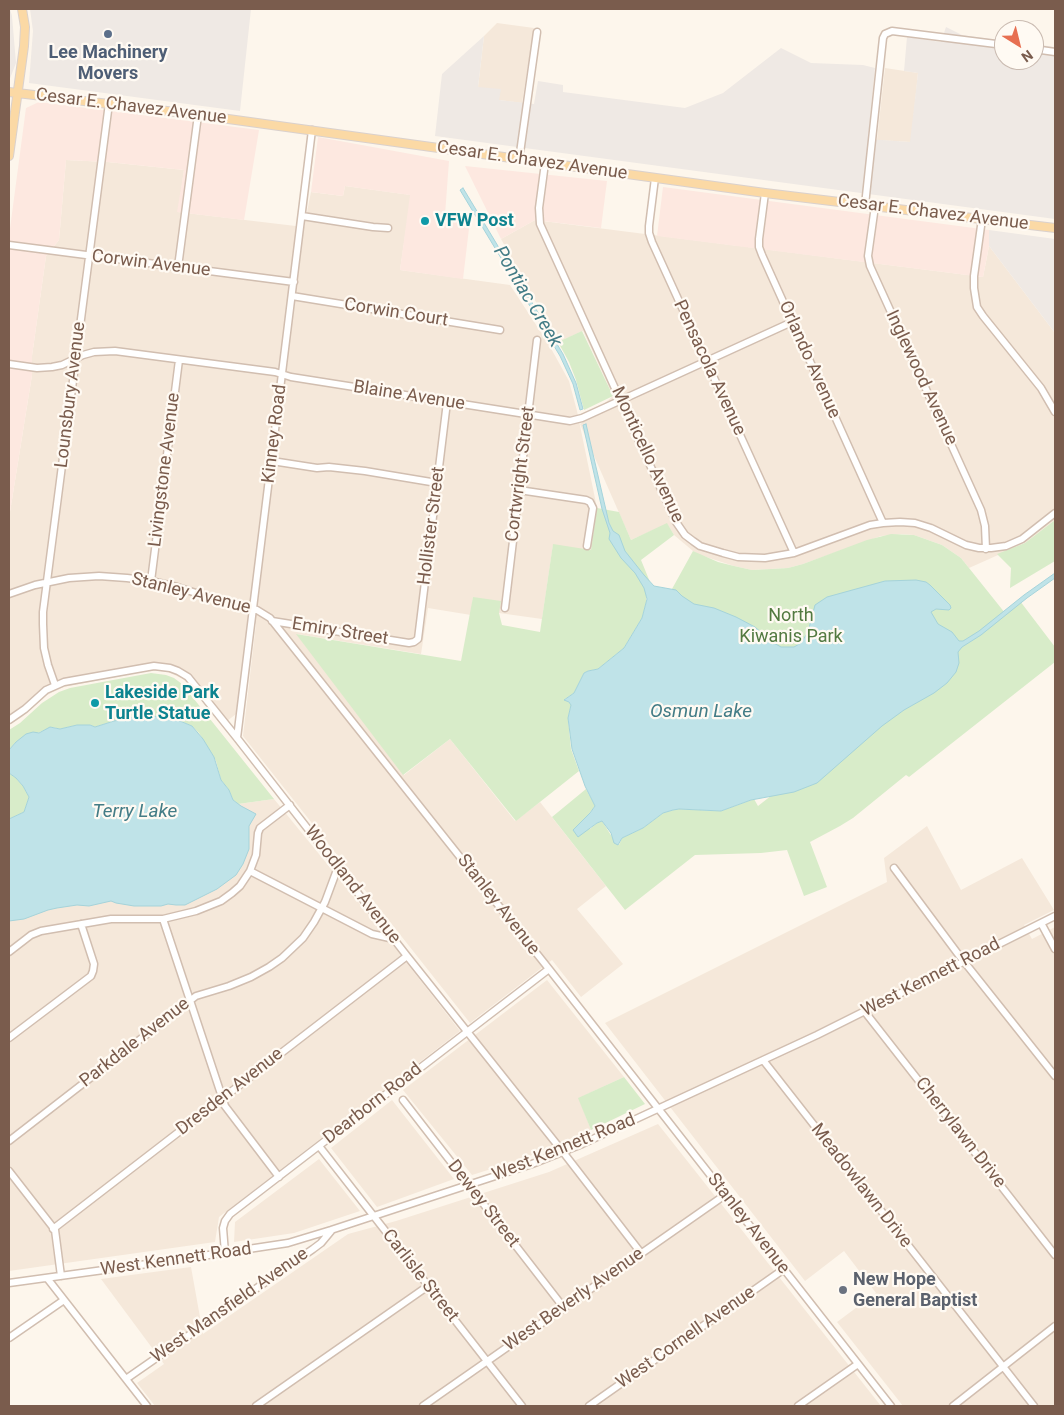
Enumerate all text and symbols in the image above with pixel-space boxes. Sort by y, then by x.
north arrow [994,20,1044,70]
marker: Lee Machinery Movers [102,28,114,40]
place label: Lee Machinery Movers [49,42,167,84]
text: N [1019,47,1036,66]
street label: Cesar E. Chavez Avenue [34,85,228,129]
street label: Cesar E. Chavez Avenue [435,137,629,185]
street label: Cesar E. Chavez Avenue [836,191,1030,235]
place label: VFW Post [435,210,514,232]
marker: VFW Post [419,215,431,227]
water label: Pontiac Creek [488,242,566,352]
street label: Corwin Avenue [90,246,212,282]
street label: Corwin Court [343,294,449,332]
street label: Pensacola Avenue [668,297,750,439]
street label: Orlando Avenue [773,298,845,422]
street label: Inglewood Avenue [880,307,962,449]
street label: Lounsbury Avenue [51,321,91,469]
street label: Blaine Avenue [352,377,466,415]
street label: Kinney Road [258,383,292,485]
street label: Monticello Avenue [606,384,688,526]
street label: Livingstone Avenue [145,392,185,548]
street label: Cortwright Street [502,405,540,543]
street label: Hollister Street [414,466,450,586]
street label: Stanley Avenue [129,569,253,619]
park label: North Kiwanis Park [739,605,843,648]
street label: Emiry Street [290,614,390,650]
place label: Lakeside Park Turtle Statue [105,682,219,724]
marker: Lakeside Park Turtle Statue [89,697,101,709]
water label: Osmun Lake [650,701,752,723]
water label: Terry Lake [93,801,177,823]
street label: Woodland Avenue [299,822,405,948]
street label: Stanley Avenue [452,850,544,960]
street label: West Kennett Road [858,934,1004,1022]
street label: Parkdale Avenue [76,993,194,1093]
street label: Dresden Avenue [172,1044,288,1140]
street label: Dearborn Road [319,1059,427,1149]
street label: Cherrylawn Drive [910,1073,1010,1193]
street label: West Kennett Road [489,1109,639,1187]
street label: Meadowlawn Drive [806,1120,916,1252]
street label: Dewey Street [442,1156,524,1252]
street label: Stanley Avenue [702,1169,794,1279]
street label: Carlisle Street [377,1225,463,1327]
street label: West Kennett Road [99,1239,253,1281]
street label: West Mansfield Avenue [147,1244,313,1368]
street label: West Beverly Avenue [500,1244,648,1356]
place label: New Hope General Baptist [853,1269,977,1312]
street label: West Cornell Avenue [612,1282,760,1394]
marker: New Hope General Baptist [837,1284,849,1296]

